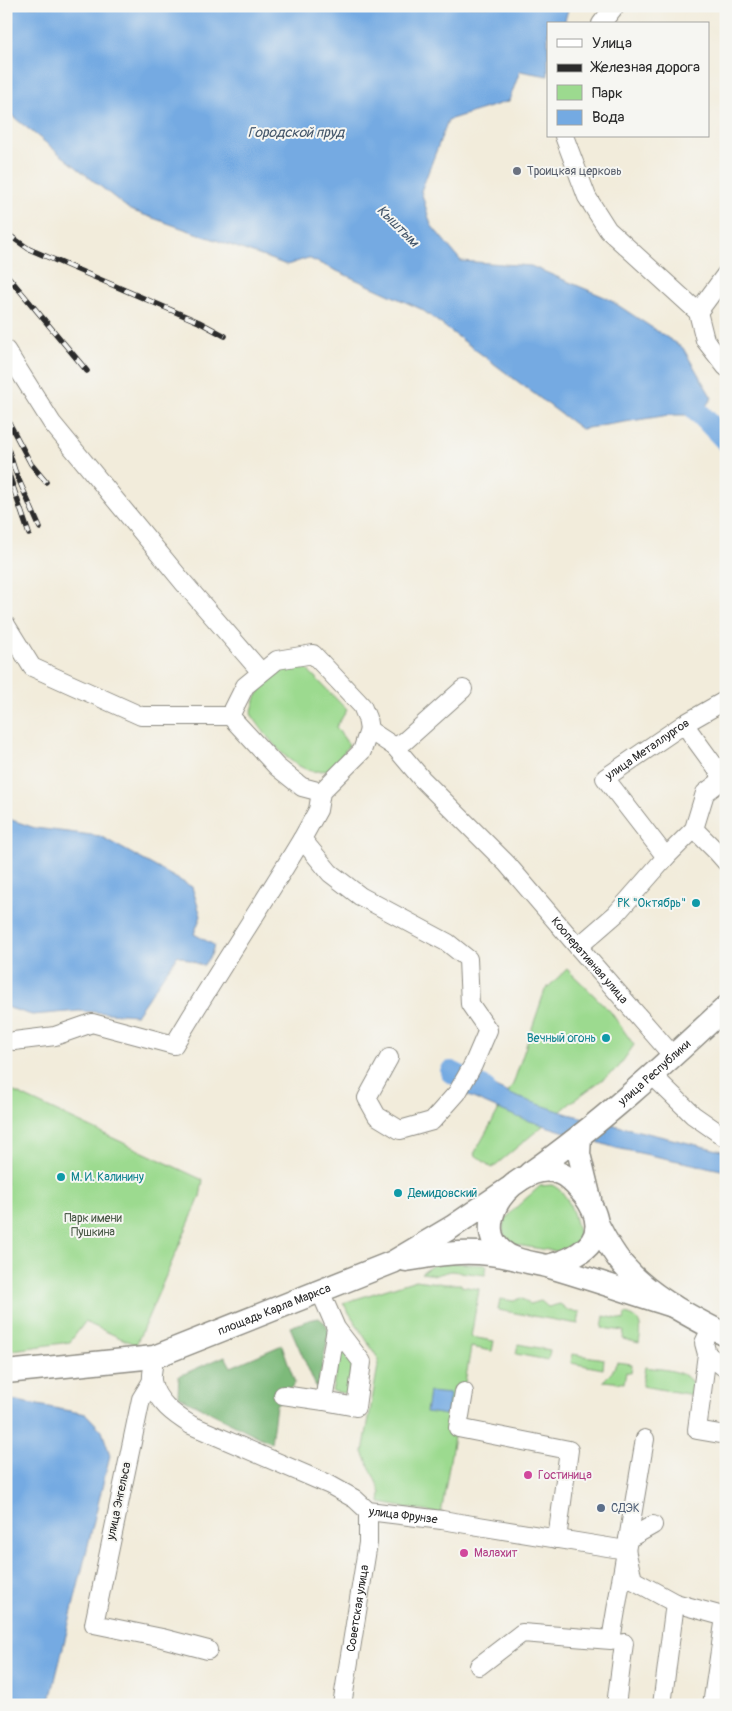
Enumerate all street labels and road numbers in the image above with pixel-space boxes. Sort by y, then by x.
street label: улица Металлургов [602,715,692,784]
street label: Кооперативная улица [548,914,632,1007]
street label: улица Республики [614,1036,694,1109]
street label: площадь Карла Маркса [216,1280,333,1338]
street label: улица Энгельса [103,1460,135,1542]
street label: улица Фрунзе [367,1504,439,1527]
street label: Советская улица [343,1563,372,1653]

